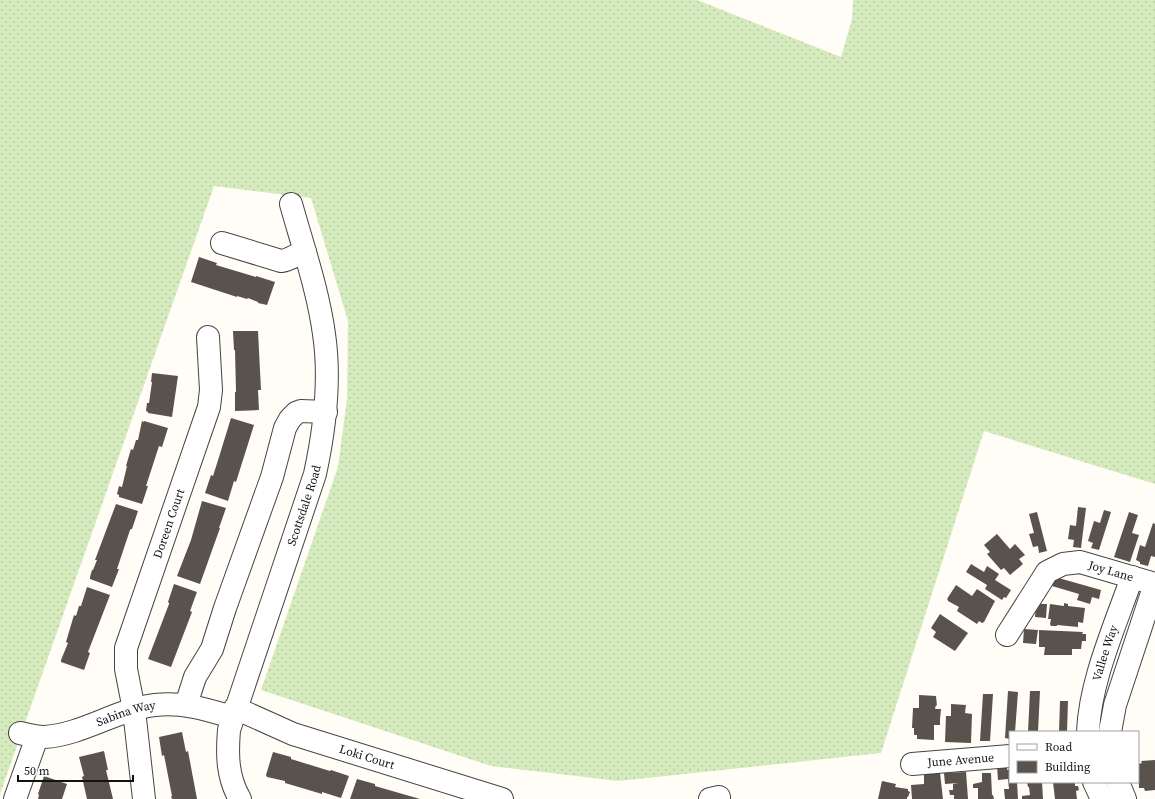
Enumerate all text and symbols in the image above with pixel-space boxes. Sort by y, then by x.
street label: Scottsdale Road [283,463,325,548]
street label: Doreen Court [149,486,188,560]
street label: Joy Lane [1086,557,1136,585]
street label: Vallee Way [1089,622,1122,683]
street label: Sabina Way [94,697,157,730]
legend [1009,731,1139,783]
text: Road [1045,739,1072,755]
street label: Loki Court [337,741,397,773]
street label: June Avenue [926,749,995,771]
scale bar [18,757,133,783]
text: Building [1045,759,1090,775]
text: 50 m [24,763,50,779]

